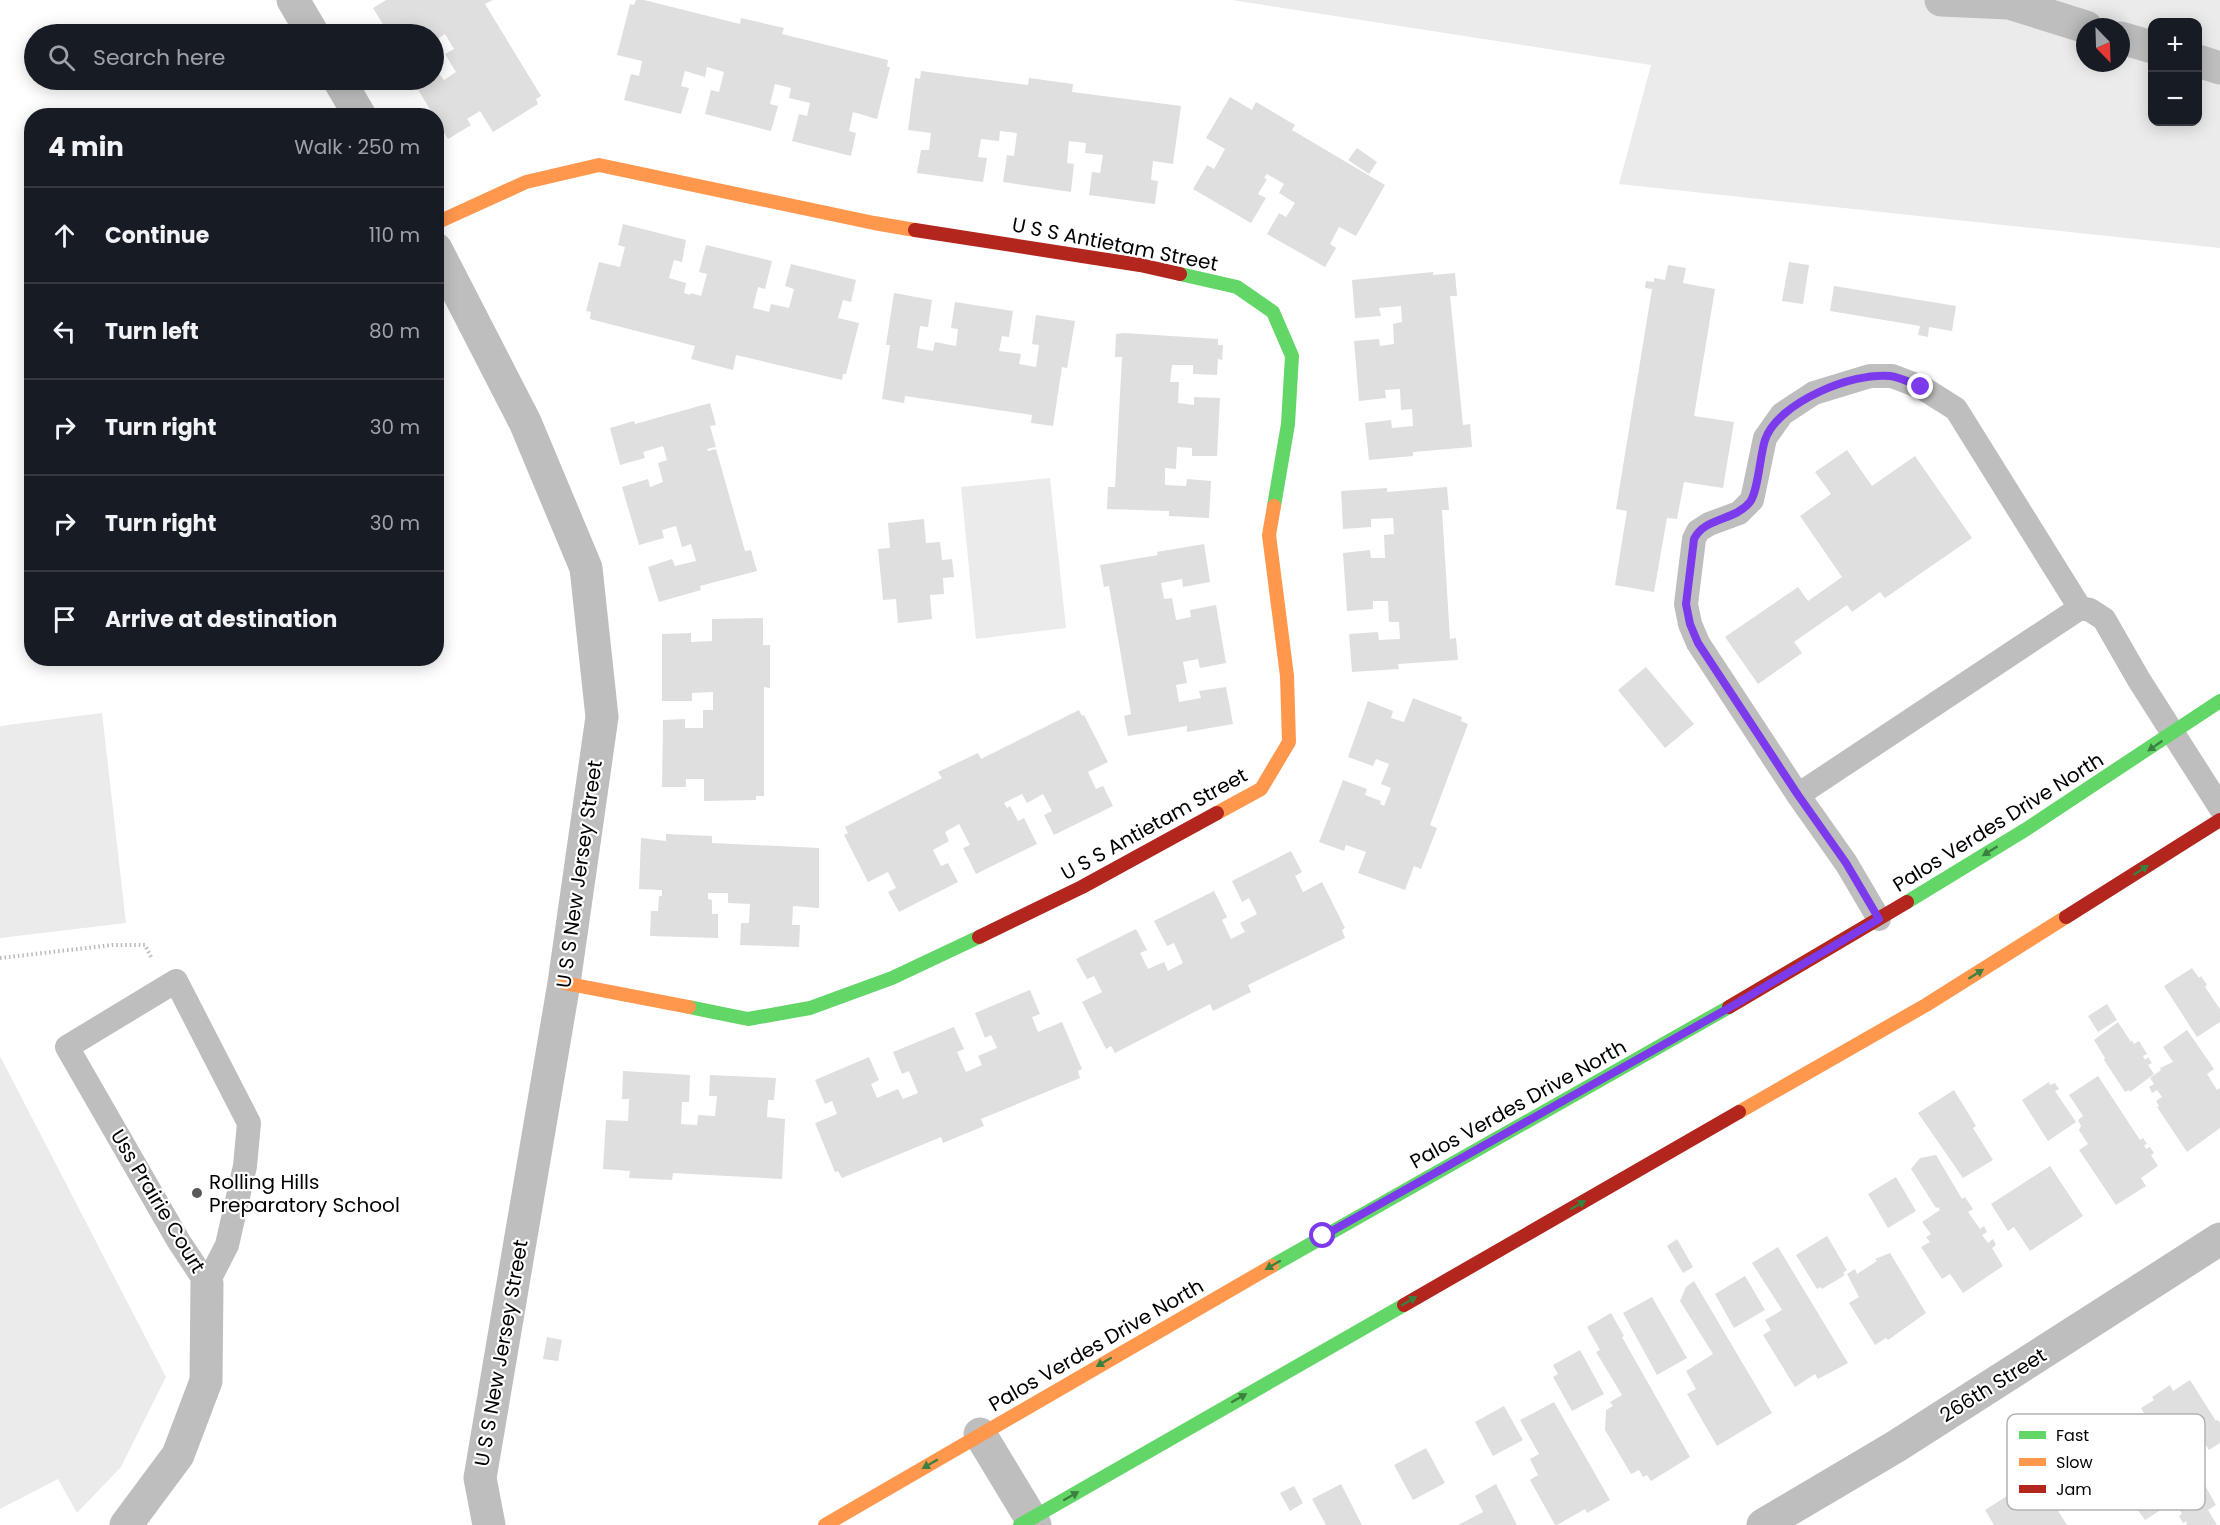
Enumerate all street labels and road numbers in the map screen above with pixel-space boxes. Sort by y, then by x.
street label: U S S Antietam Street [1010,210,1220,278]
street label: Palos Verdes Drive North [1887,746,2109,898]
street label: U S S New Jersey Street [549,758,609,990]
street label: U S S Antietam Street [1056,761,1252,887]
street label: Palos Verdes Drive North [1405,1033,1631,1175]
street label: Uss Prairie Court [104,1124,212,1278]
street label: U S S New Jersey Street [467,1237,535,1469]
street label: Palos Verdes Drive North [984,1272,1208,1418]
street label: 266th Street [1934,1341,2052,1429]

